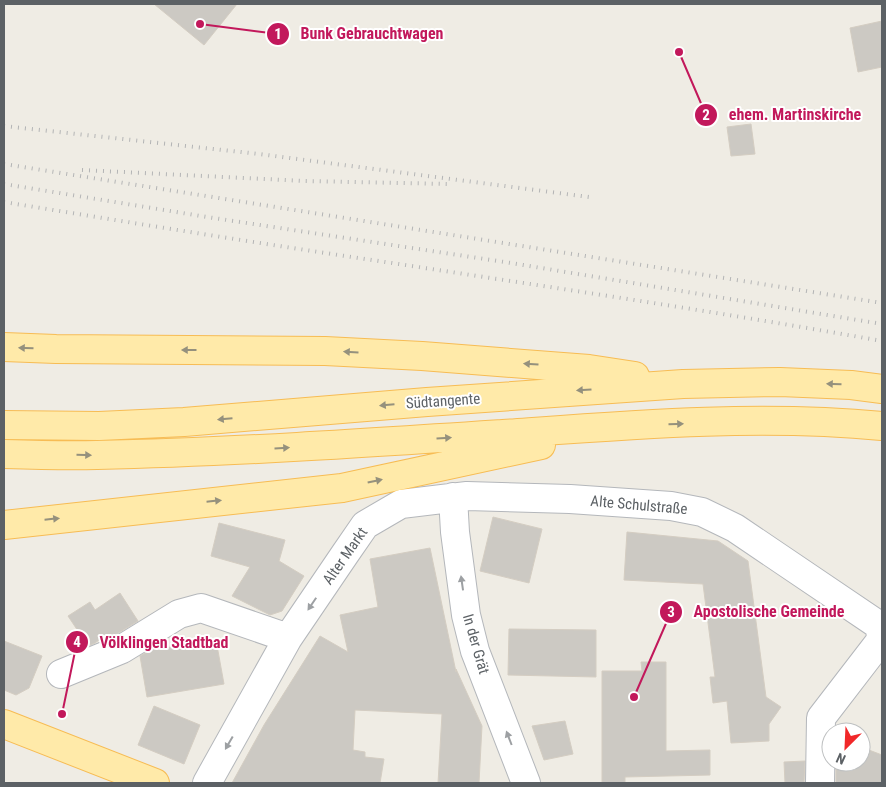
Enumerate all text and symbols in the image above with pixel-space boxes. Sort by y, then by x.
callout: Bunk Gebrauchtwagen [265,18,453,49]
text: Bunk Gebrauchtwagen [301,24,444,43]
text: 1 [274,25,282,43]
callout: ehem. Martinskirche [694,99,872,130]
text: ehem. Martinskirche [729,105,862,124]
text: 2 [702,106,710,124]
one-way arrow [18,344,34,352]
one-way arrow [180,346,196,354]
one-way arrow [343,348,359,356]
one-way arrow [523,360,539,368]
one-way arrow [826,380,842,388]
one-way arrow [576,387,592,395]
street label: Südtangente [405,389,481,413]
one-way arrow [379,401,395,409]
one-way arrow [217,415,233,423]
one-way arrow [668,419,684,427]
one-way arrow [436,433,452,441]
one-way arrow [274,443,290,451]
one-way arrow [77,451,93,459]
one-way arrow [367,476,383,484]
street label: Alte Schulstraße [590,492,688,518]
one-way arrow [206,497,222,505]
one-way arrow [44,515,60,523]
street label: Alter Markt [319,524,371,588]
one-way arrow [458,575,466,591]
callout: Apostolische Gemeinde [659,596,854,627]
one-way arrow [307,597,317,610]
text: Apostolische Gemeinde [694,602,845,621]
text: 3 [667,603,675,621]
street label: In der Grät [459,612,493,676]
callout: Völklingen Stadtbad [64,627,238,658]
text: 4 [73,633,81,651]
text: Völklingen Stadtbad [99,633,229,652]
north arrow [821,722,871,772]
one-way arrow [505,730,513,745]
one-way arrow [225,736,233,750]
text: N [834,750,848,768]

